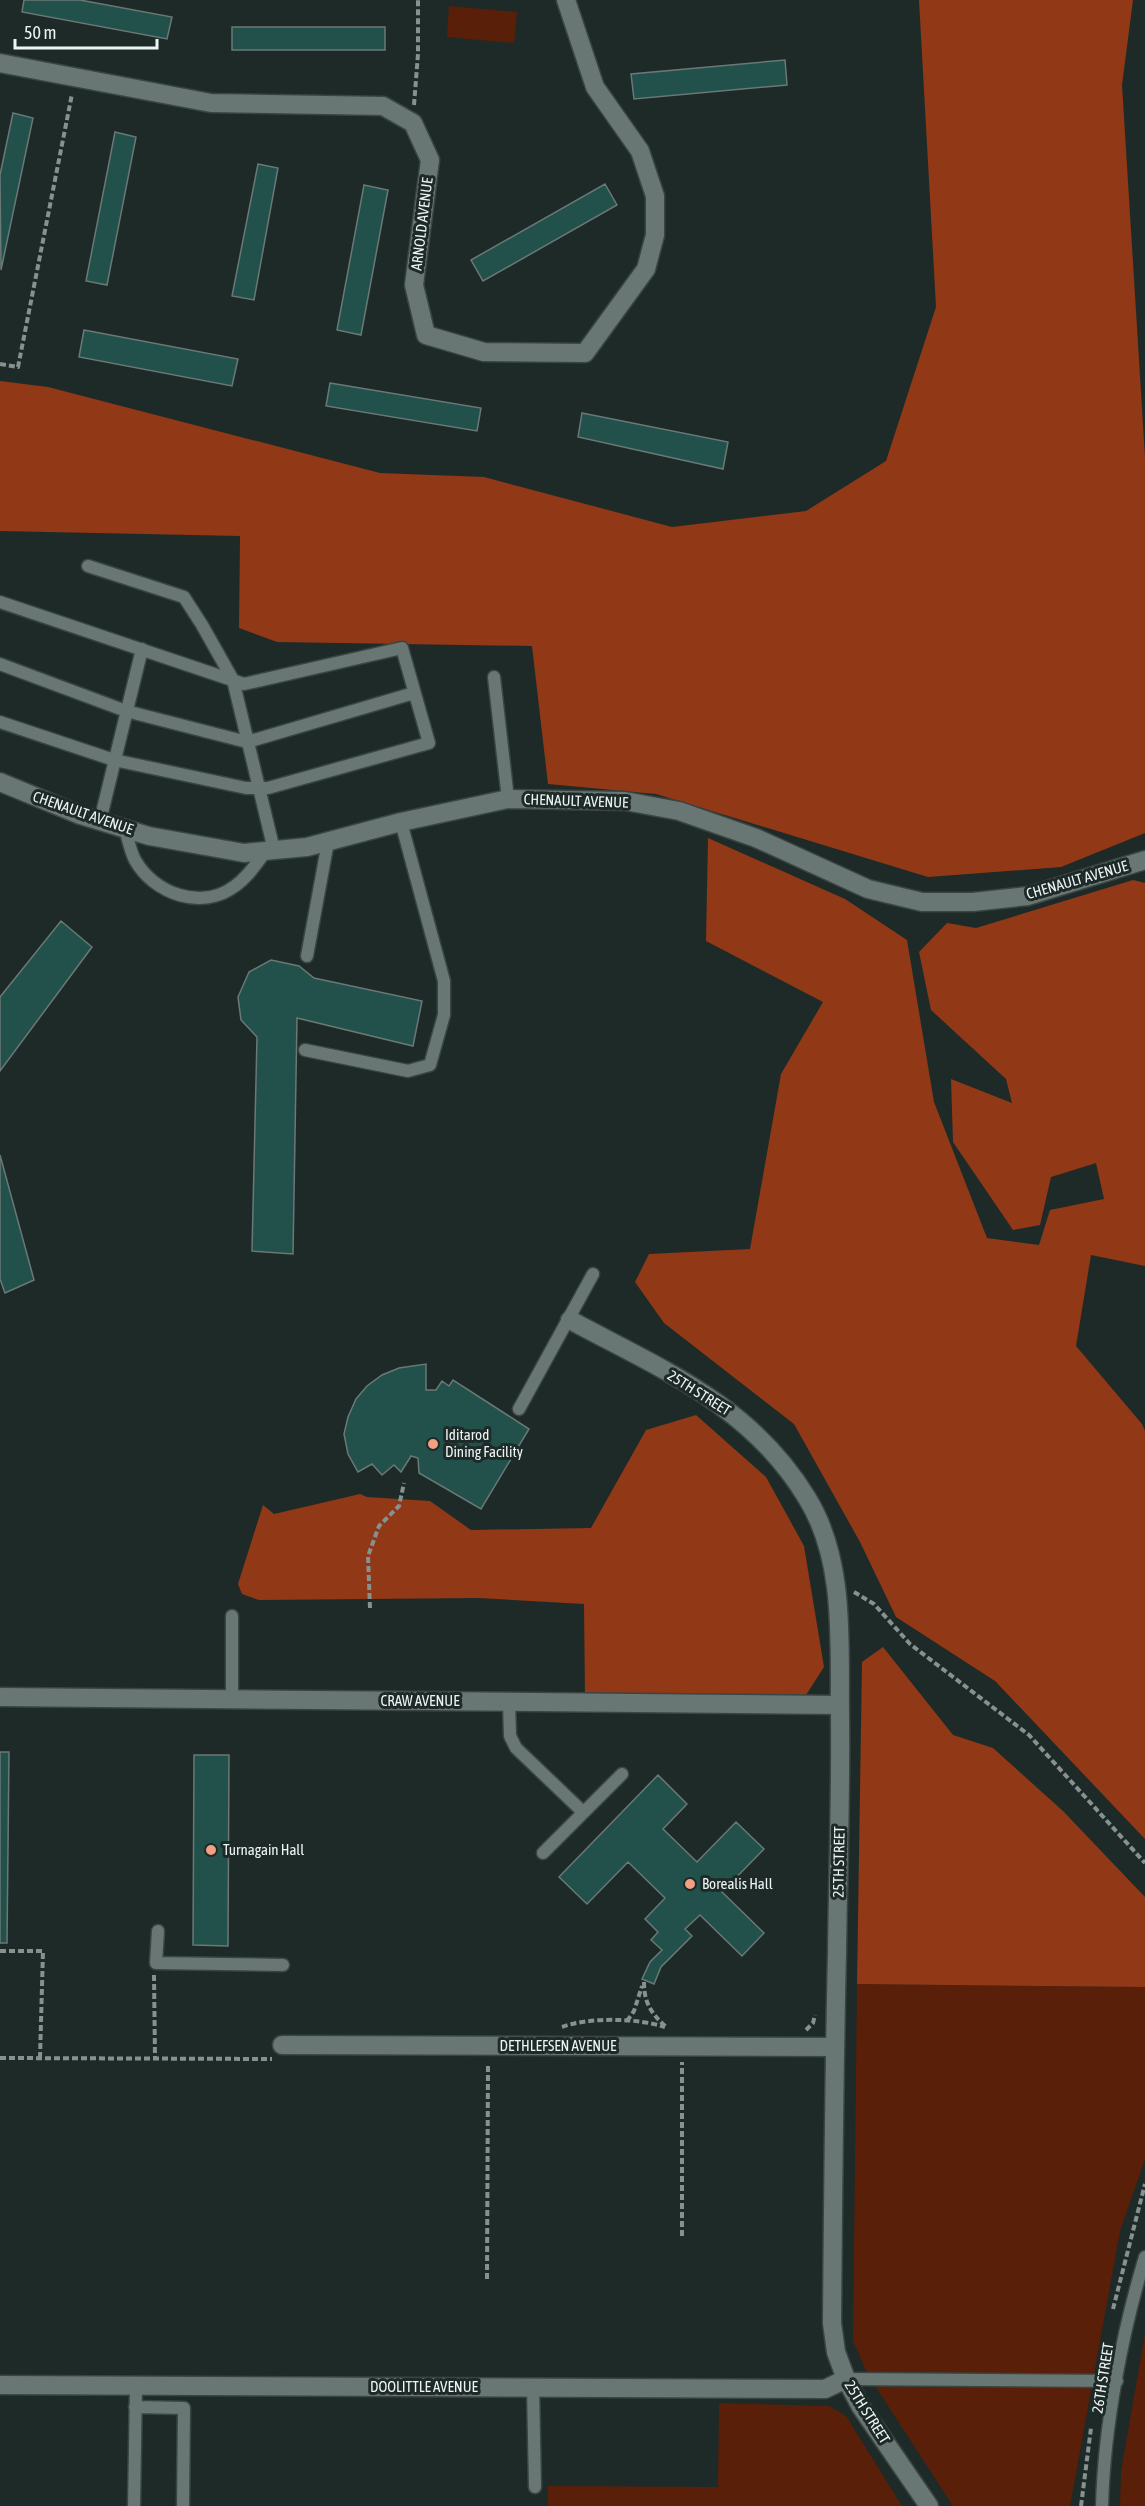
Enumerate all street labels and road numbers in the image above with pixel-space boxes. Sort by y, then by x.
street label: ARNOLD AVENUE [407,176,436,271]
street label: CHENAULT AVENUE [31,787,136,838]
street label: CHENAULT AVENUE [523,790,629,811]
street label: CHENAULT AVENUE [1024,857,1130,902]
street label: 25TH STREET [665,1366,734,1419]
street label: CRAW AVENUE [380,1692,460,1709]
street label: 25TH STREET [829,1826,848,1898]
street label: DETHLEFSEN AVENUE [500,2037,617,2054]
street label: 26TH STREET [1089,2341,1117,2414]
street label: 25TH STREET [841,2377,894,2447]
street label: DOOLITTLE AVENUE [370,2378,479,2395]

